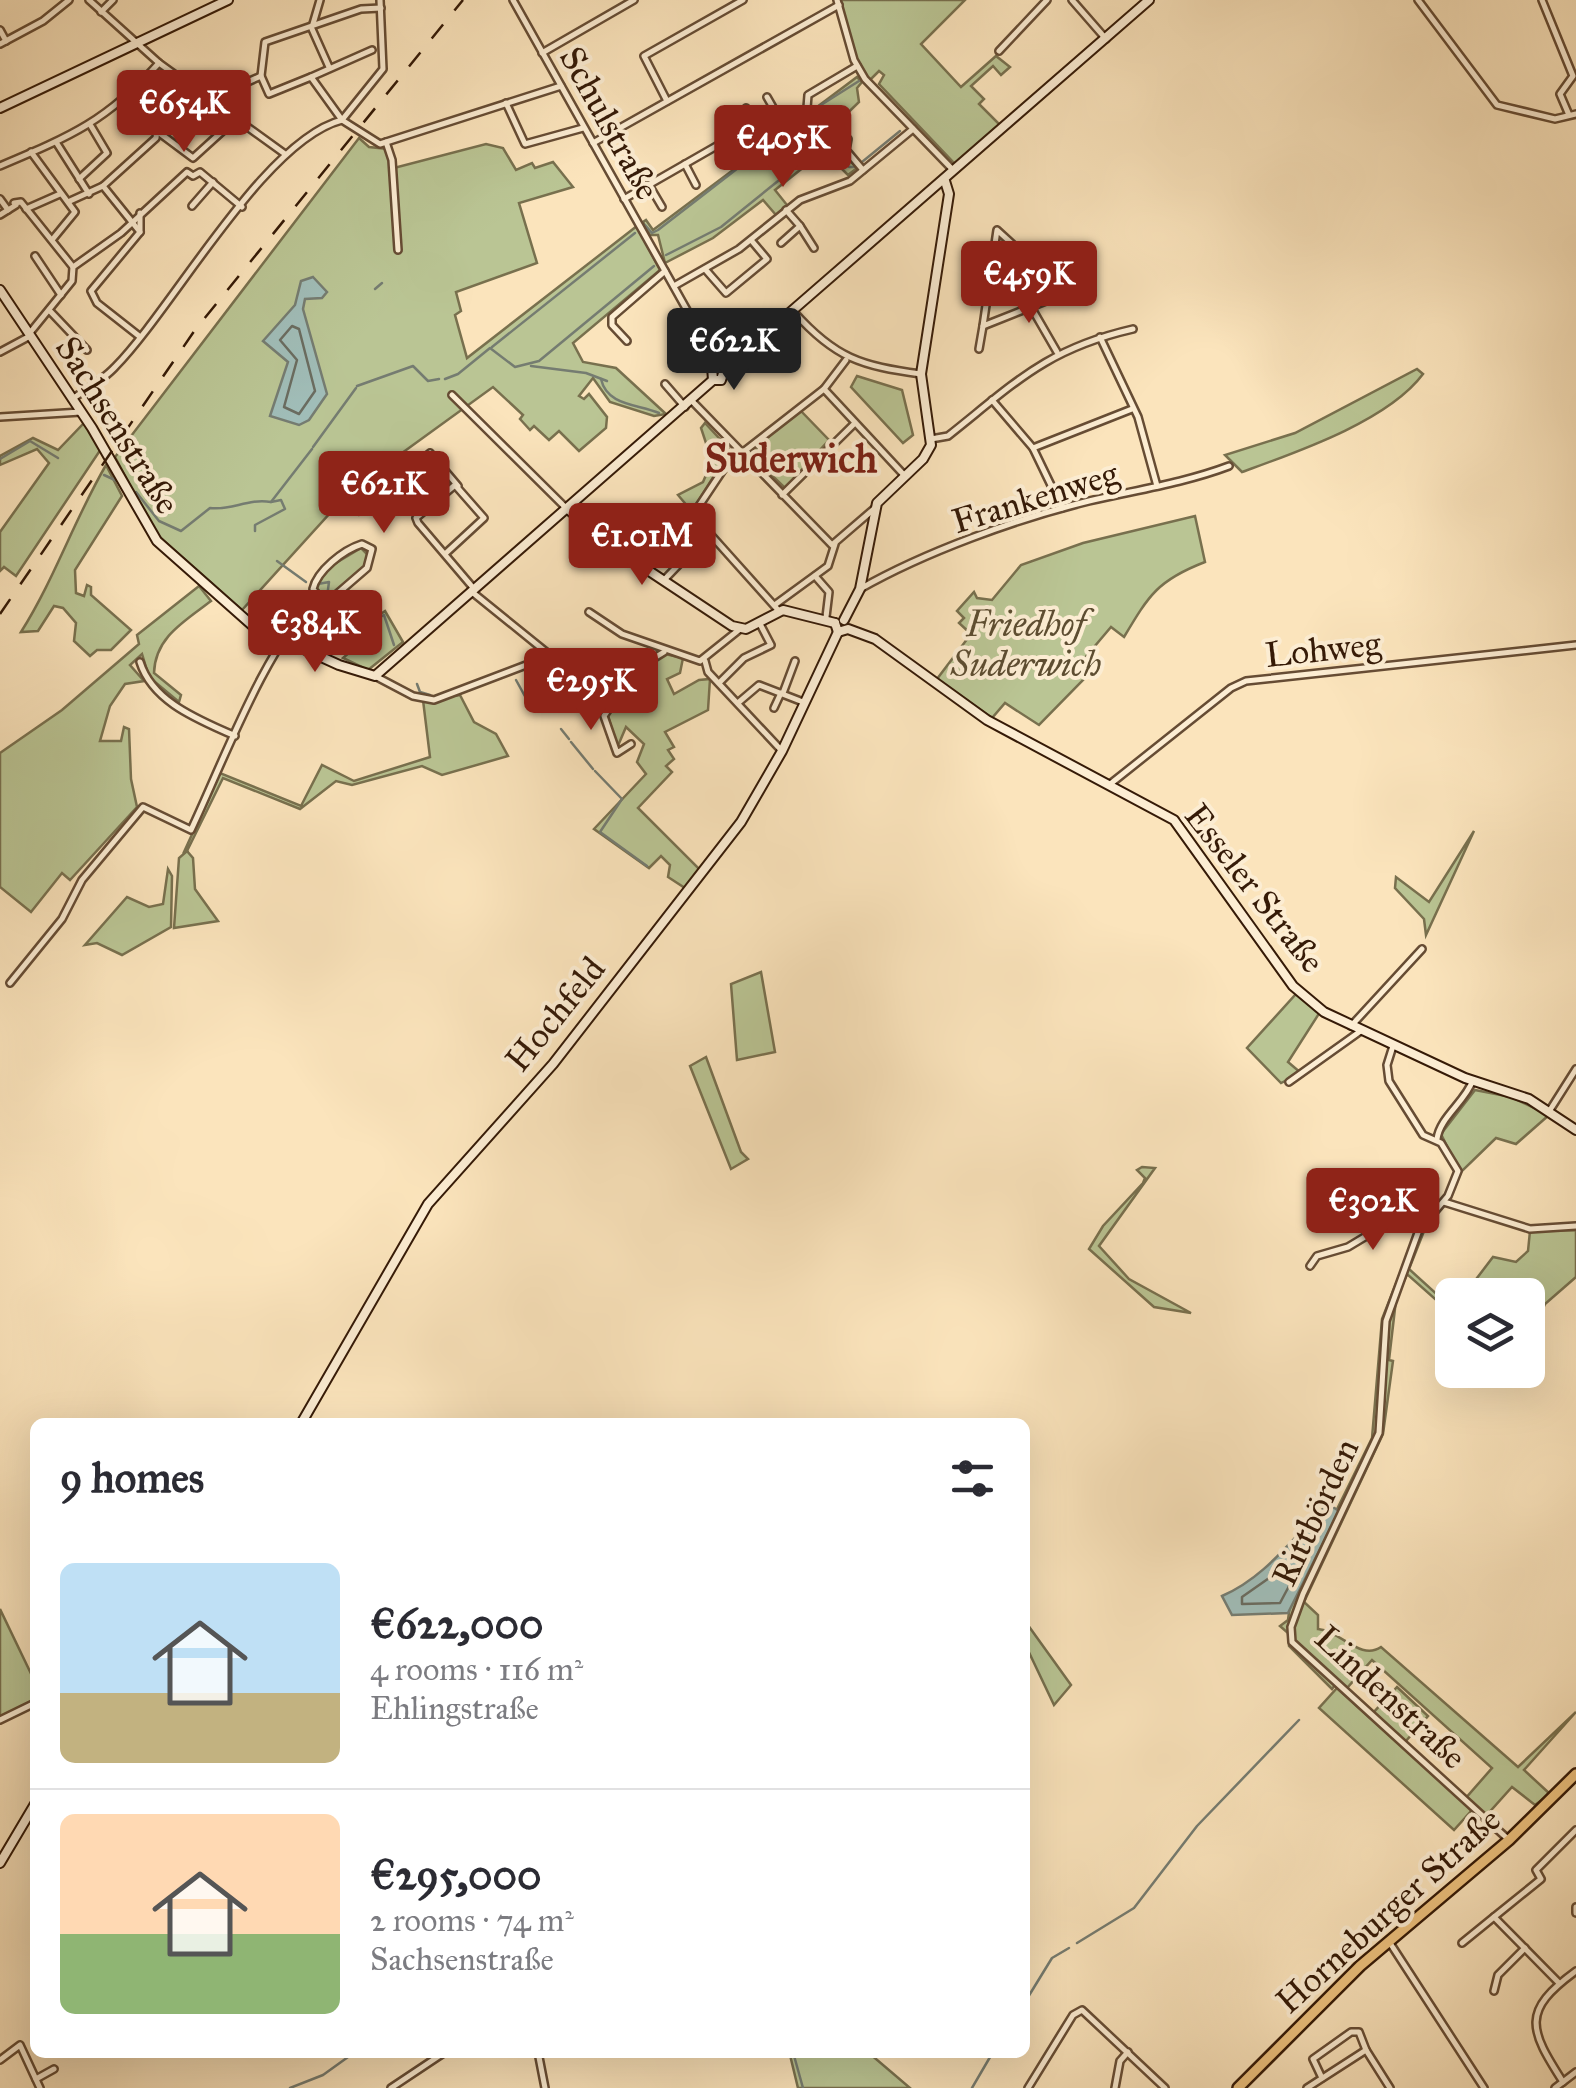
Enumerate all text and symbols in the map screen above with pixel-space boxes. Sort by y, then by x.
street label: Schulstraße [550,39,669,207]
pin: €654K [114,70,254,155]
text: €654K [139,83,229,122]
pin: €405K [713,105,853,190]
text: €405K [736,118,830,157]
pin: €459K [959,241,1099,326]
text: €459K [983,254,1075,293]
pin: €622K [664,308,804,393]
text: €622K [689,321,779,360]
street label: Sachsenstraße [46,329,189,522]
district label: Suderwich [705,434,878,483]
pin: €621K [314,451,454,536]
street label: Frankenweg [947,452,1124,543]
text: €621K [341,464,427,503]
pin: €1.01M [561,503,723,588]
text: €1.01M [591,516,693,555]
pin: €384K [245,590,385,675]
text: €384K [270,603,360,642]
park label: Friedhof Suderwich [950,603,1101,686]
street label: Lohweg [1263,622,1384,677]
pin: €295K [521,648,661,733]
text: €295K [546,661,636,700]
street label: Esseler Straße [1175,795,1334,981]
street label: Hochfeld [496,948,615,1080]
pin: €302K [1303,1168,1443,1253]
text: €302K [1328,1181,1418,1220]
map controls [1435,1278,1545,1388]
button: layers [1435,1278,1545,1388]
street label: Rittbörden [1263,1432,1368,1593]
icon: filters [945,1451,1000,1506]
text: 9 homes [60,1452,204,1504]
text: €622,000 [370,1598,543,1650]
icon: home [140,1603,260,1723]
street label: Lindenstraße [1306,1616,1475,1778]
text: 4 rooms · 116 m² [370,1650,583,1689]
text: Ehlingstraße [370,1689,539,1728]
street label: Horneburger Straße [1267,1798,1510,2023]
text: €295,000 [370,1849,541,1901]
icon: home [140,1854,260,1974]
text: 2 rooms · 74 m² [370,1901,574,1940]
text: Sachsenstraße [370,1940,554,1979]

